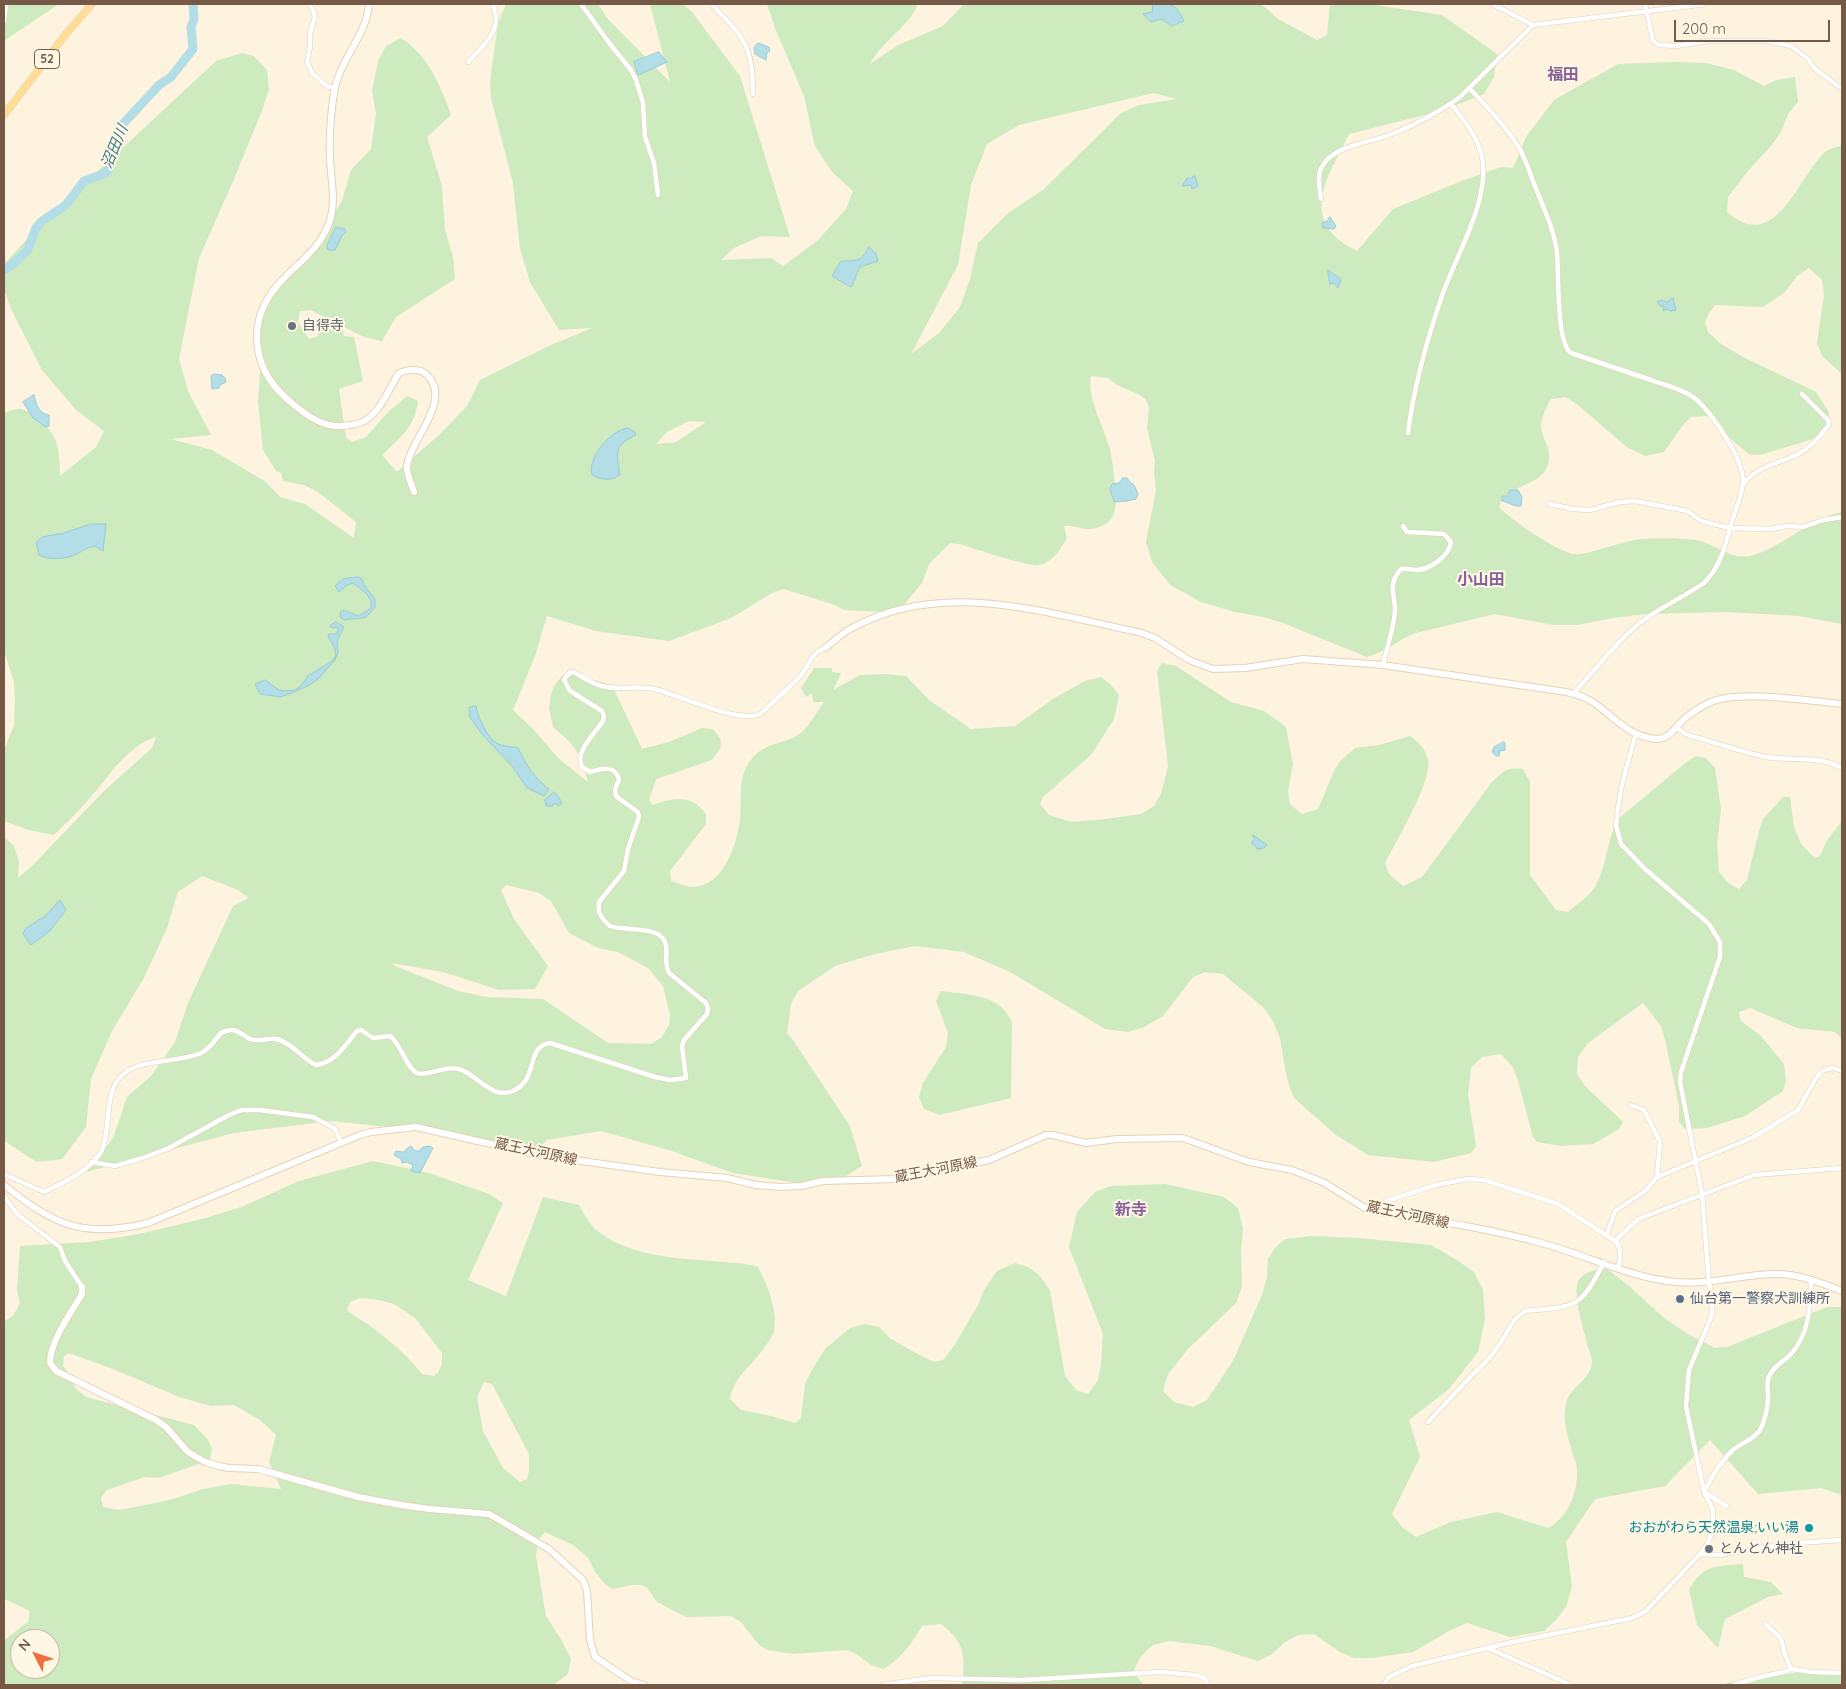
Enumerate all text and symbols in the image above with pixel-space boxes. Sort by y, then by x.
scale bar [1676,10,1832,42]
text: 200 m [1682,19,1726,38]
road number: 52 [34,50,60,68]
district label: 福田 [1547,65,1579,85]
water label: 沼田川 [98,123,132,171]
place label: 自得寺 [302,318,344,334]
marker: 自得寺 [286,320,298,332]
district label: 小山田 [1457,570,1505,590]
street label: 蔵王大河原線 [493,1135,579,1169]
street label: 蔵王大河原線 [893,1154,979,1186]
street label: 蔵王大河原線 [1365,1198,1451,1232]
district label: 新寺 [1115,1200,1147,1220]
place label: 仙台第一警察犬訓練所 [1690,1291,1830,1307]
marker: 仙台第一警察犬訓練所 [1674,1293,1686,1305]
place label: おおがわら天然温泉;いい湯 [1628,1520,1799,1536]
marker: おおがわら天然温泉;いい湯 [1803,1522,1815,1534]
place label: とんとん神社 [1719,1541,1803,1557]
marker: とんとん神社 [1703,1543,1715,1555]
north arrow [10,1629,60,1679]
text: N [14,1635,35,1655]

